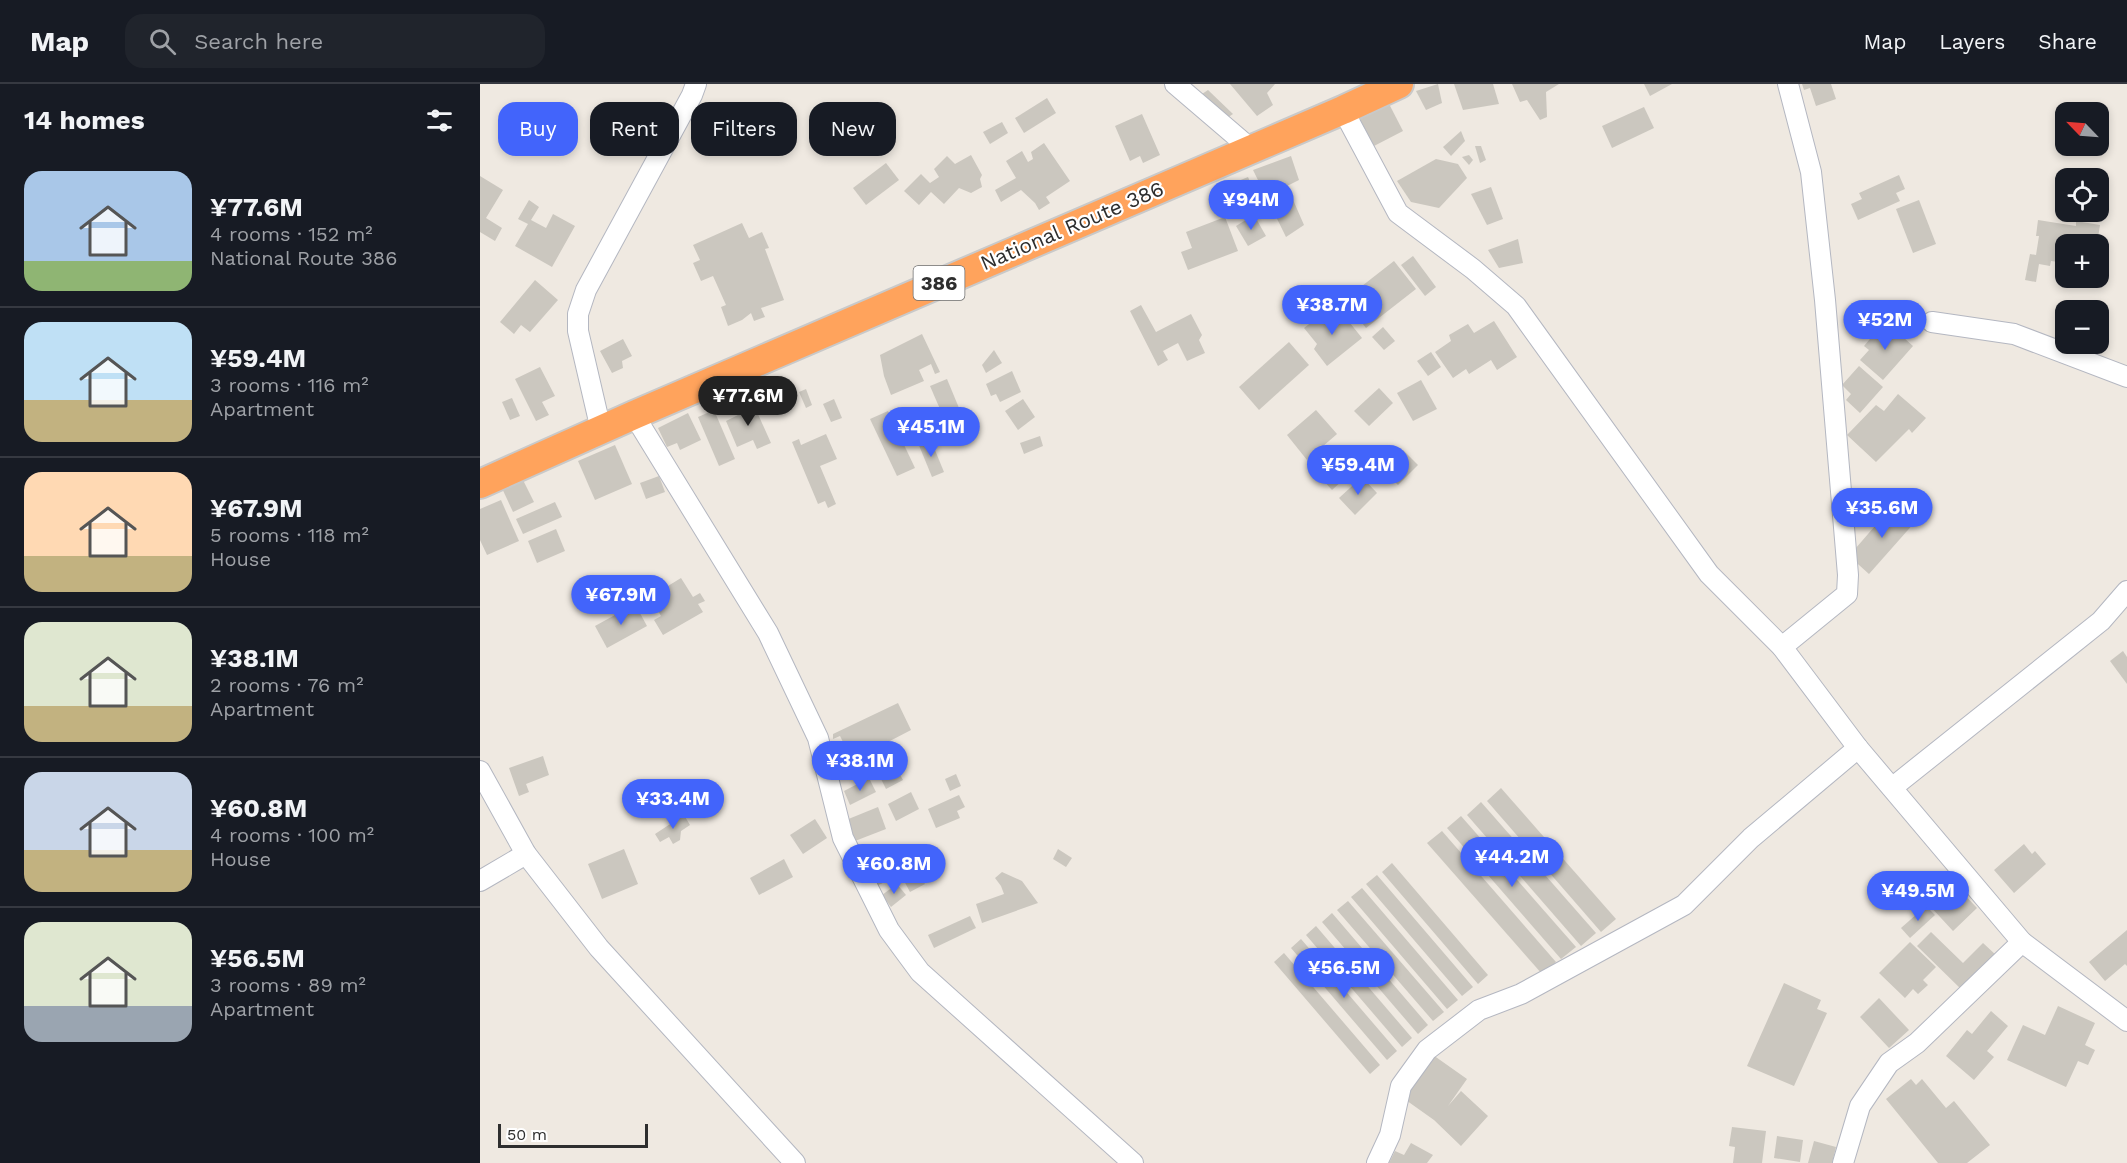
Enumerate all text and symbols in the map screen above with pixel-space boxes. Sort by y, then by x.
search box [125,14,545,68]
text: Map [30,25,89,58]
icon: search [146,25,179,58]
text: Search here [194,29,323,54]
text: Map [1863,29,1906,54]
text: Layers [1939,29,2005,54]
text: Share [2038,29,2097,54]
chip: Buy [498,102,578,156]
chip: Rent [590,102,679,156]
chip: Filters [691,102,797,156]
chip: New [809,102,896,156]
north arrow [2055,102,2109,156]
map controls [2055,102,2109,354]
icon: filters [423,104,456,137]
text: 14 homes [24,105,145,135]
button: locate [2055,168,2109,222]
street label: National Route 386 [976,176,1167,275]
pin: ¥94M [1215,180,1287,231]
text: ¥94M [1223,187,1279,211]
text: ¥77.6M [210,192,303,222]
icon: home [72,195,144,267]
text: 4 rooms · 152 m² [210,222,373,246]
button: + [2055,234,2109,288]
text: National Route 386 [210,246,397,270]
road number: 386 [914,266,964,300]
pin: ¥38.7M [1283,285,1381,336]
text: ¥38.7M [1296,292,1368,316]
pin: ¥52M [1849,300,1921,351]
button: − [2055,300,2109,354]
text: ¥52M [1857,307,1913,331]
text: ¥59.4M [210,343,306,373]
icon: home [72,346,144,418]
text: 3 rooms · 116 m² [210,373,369,397]
pin: ¥77.6M [699,376,797,427]
text: ¥77.6M [712,383,784,407]
text: Apartment [210,397,314,421]
pin: ¥45.1M [882,407,980,458]
text: ¥45.1M [897,414,965,438]
pin: ¥59.4M [1309,445,1407,496]
text: ¥59.4M [1321,452,1395,476]
pin: ¥35.6M [1833,488,1931,539]
text: ¥67.9M [210,493,303,523]
text: ¥35.6M [1845,495,1919,519]
icon: home [72,496,144,568]
text: 5 rooms · 118 m² [210,523,369,547]
text: House [210,547,271,571]
pin: ¥67.9M [572,575,670,626]
text: ¥67.9M [585,582,657,606]
text: ¥38.1M [210,643,299,673]
icon: home [72,646,144,718]
text: 2 rooms · 76 m² [210,673,363,697]
text: Apartment [210,697,314,721]
pin: ¥38.1M [811,741,909,792]
text: ¥38.1M [826,748,894,772]
pin: ¥33.4M [624,779,722,830]
text: ¥33.4M [636,786,710,810]
text: ¥60.8M [210,793,307,823]
icon: home [72,796,144,868]
text: 4 rooms · 100 m² [210,823,374,847]
pin: ¥44.2M [1463,837,1561,888]
pin: ¥60.8M [845,844,943,895]
text: ¥44.2M [1475,844,1550,868]
text: House [210,847,271,871]
text: ¥60.8M [857,851,931,875]
pin: ¥49.5M [1869,871,1967,922]
text: ¥49.5M [1881,878,1955,902]
text: ¥56.5M [210,943,305,973]
icon: home [72,946,144,1018]
pin: ¥56.5M [1295,948,1393,999]
text: ¥56.5M [1308,955,1380,979]
text: 3 rooms · 89 m² [210,973,366,997]
text: Apartment [210,997,314,1021]
scale bar [498,1121,648,1148]
text: 50 m [507,1125,547,1144]

